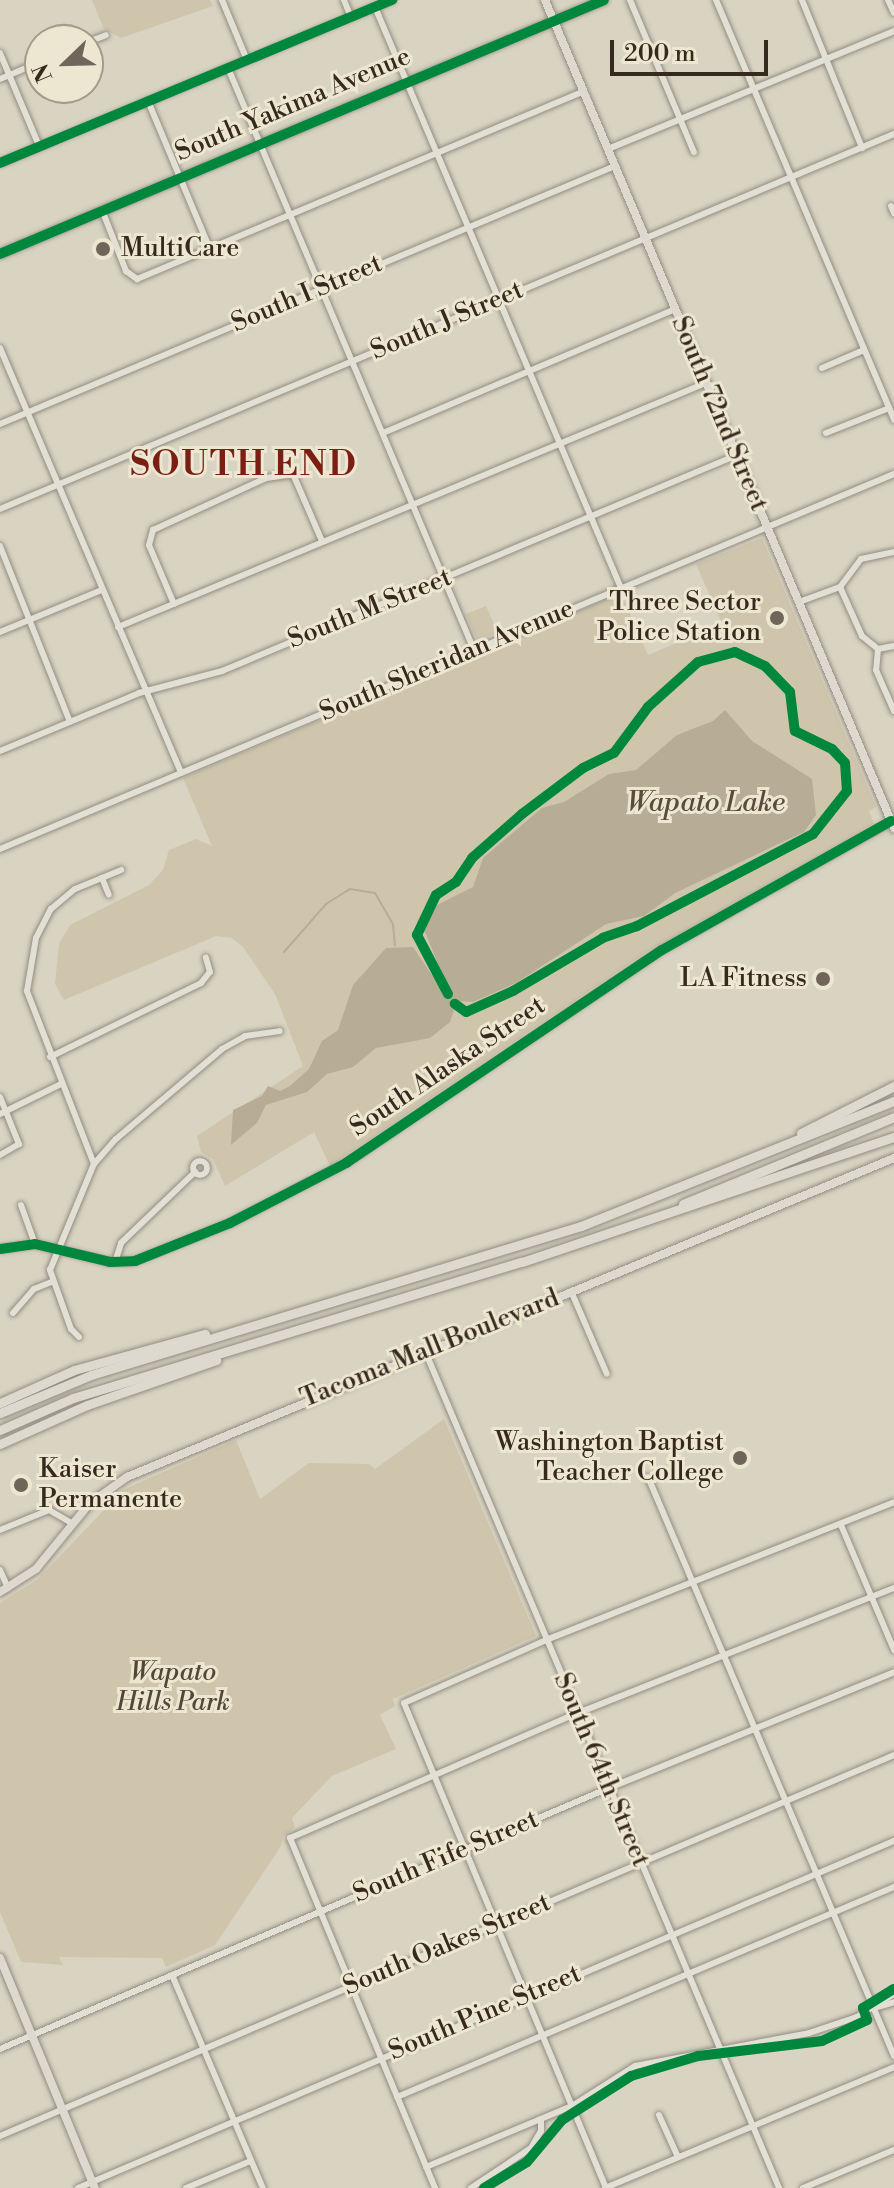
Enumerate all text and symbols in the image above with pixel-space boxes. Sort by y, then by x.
north arrow [24,24,104,104]
scale bar [614,24,772,74]
text: 200 m [624,39,695,69]
street label: South Yakima Avenue [171,41,415,169]
text: N [27,60,59,86]
place label: MultiCare [121,233,239,265]
marker: MultiCare [92,238,114,260]
street label: South I Street [227,248,387,340]
street label: South J Street [366,275,528,367]
street label: South 72nd Street [664,312,774,516]
district label: SOUTH END [130,446,358,486]
street label: South M Street [284,562,456,656]
place label: Three Sector Police Station [597,587,761,648]
street label: South Sheridan Avenue [315,593,579,729]
marker: Three Sector Police Station [768,609,786,627]
water label: Wapato Lake [627,786,785,820]
place label: LA Fitness [680,963,807,995]
marker: LA Fitness [814,970,832,988]
street label: South Alaska Street [345,990,551,1144]
street label: Tacoma Mall Boulevard [296,1283,564,1415]
place label: Washington Baptist Teacher College [495,1427,724,1488]
marker: Washington Baptist Teacher College [731,1449,749,1467]
place label: Kaiser Permanente [39,1454,182,1516]
marker: Kaiser Permanente [10,1474,32,1496]
park label: Wapato Hills Park [116,1657,230,1718]
street label: South 64th Street [546,1668,656,1872]
street label: South Fife Street [349,1804,543,1910]
street label: South Oakes Street [339,1887,555,2003]
street label: South Pine Street [384,1958,586,2068]

